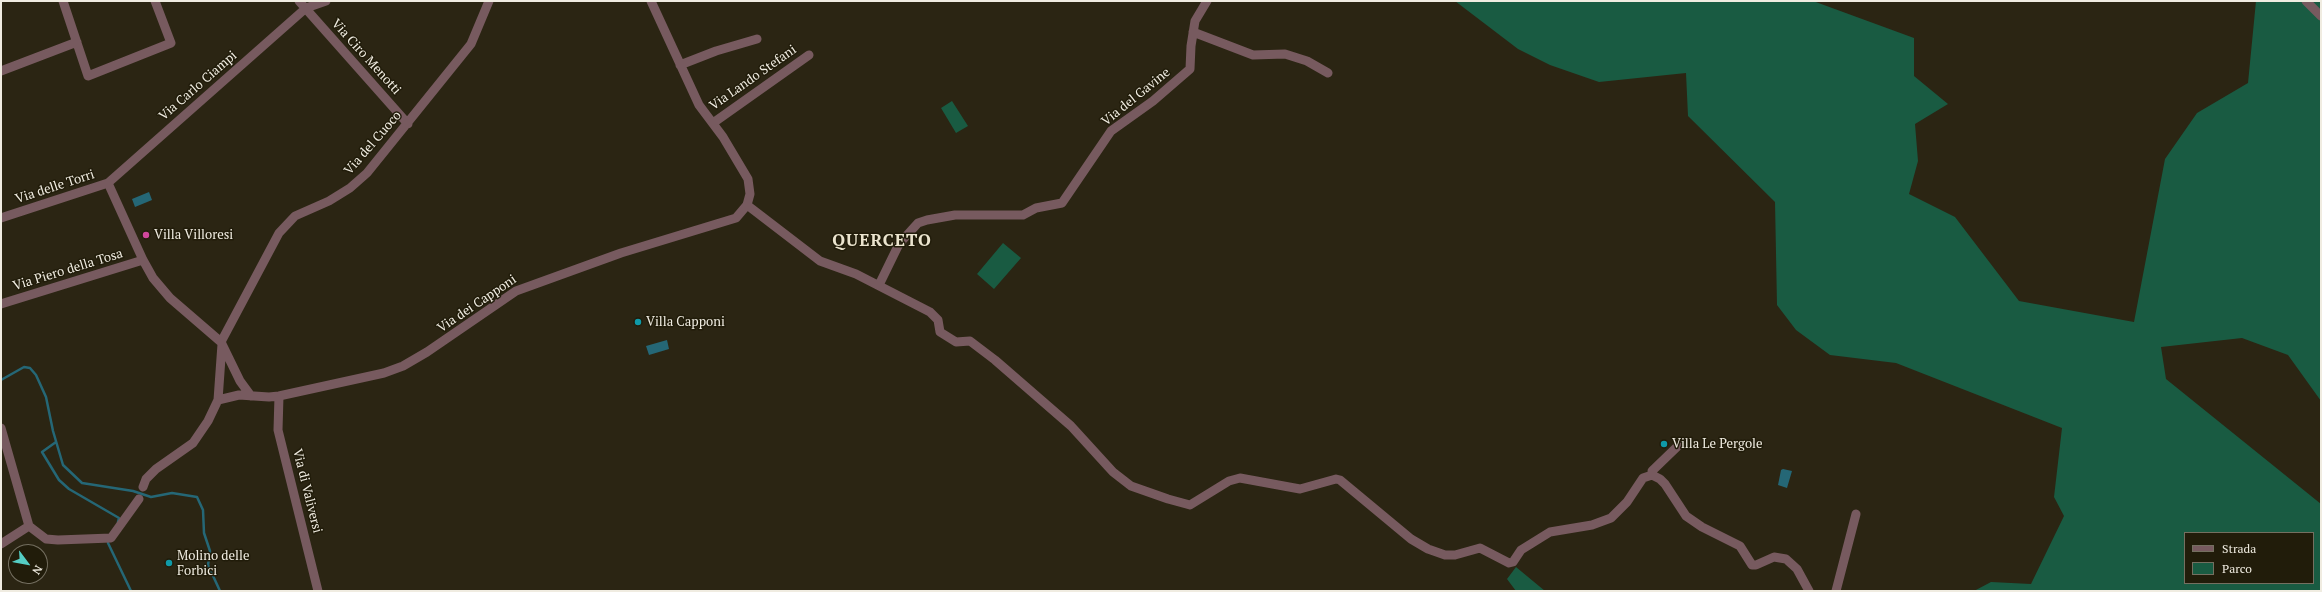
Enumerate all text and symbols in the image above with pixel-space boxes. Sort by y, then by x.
street label: Via Ciro Menotti [328,16,404,98]
street label: Via Lando Stefani [707,42,799,114]
street label: Via Carlo Ciampi [156,48,240,124]
street label: Via del Gavine [1099,65,1173,129]
street label: Via del Cuoco [341,108,405,178]
street label: Via delle Torri [14,167,96,207]
place label: Villa Villoresi [154,227,233,243]
marker: Villa Villoresi [141,230,151,240]
district label: QUERCETO [832,231,932,251]
street label: Via Piero della Tosa [11,246,125,294]
street label: Via dei Capponi [435,272,519,336]
place label: Villa Capponi [646,314,725,330]
marker: Villa Capponi [633,317,643,327]
place label: Villa Le Pergole [1672,436,1763,452]
marker: Villa Le Pergole [1659,439,1669,449]
street label: Via di Valiversi [289,447,325,535]
legend [2184,532,2314,584]
text: Strada [2222,541,2256,556]
north arrow [8,544,48,584]
place label: Molino delle Forbici [177,548,249,579]
marker: Molino delle Forbici [164,558,174,568]
text: Parco [2222,561,2252,576]
text: N [29,563,45,577]

